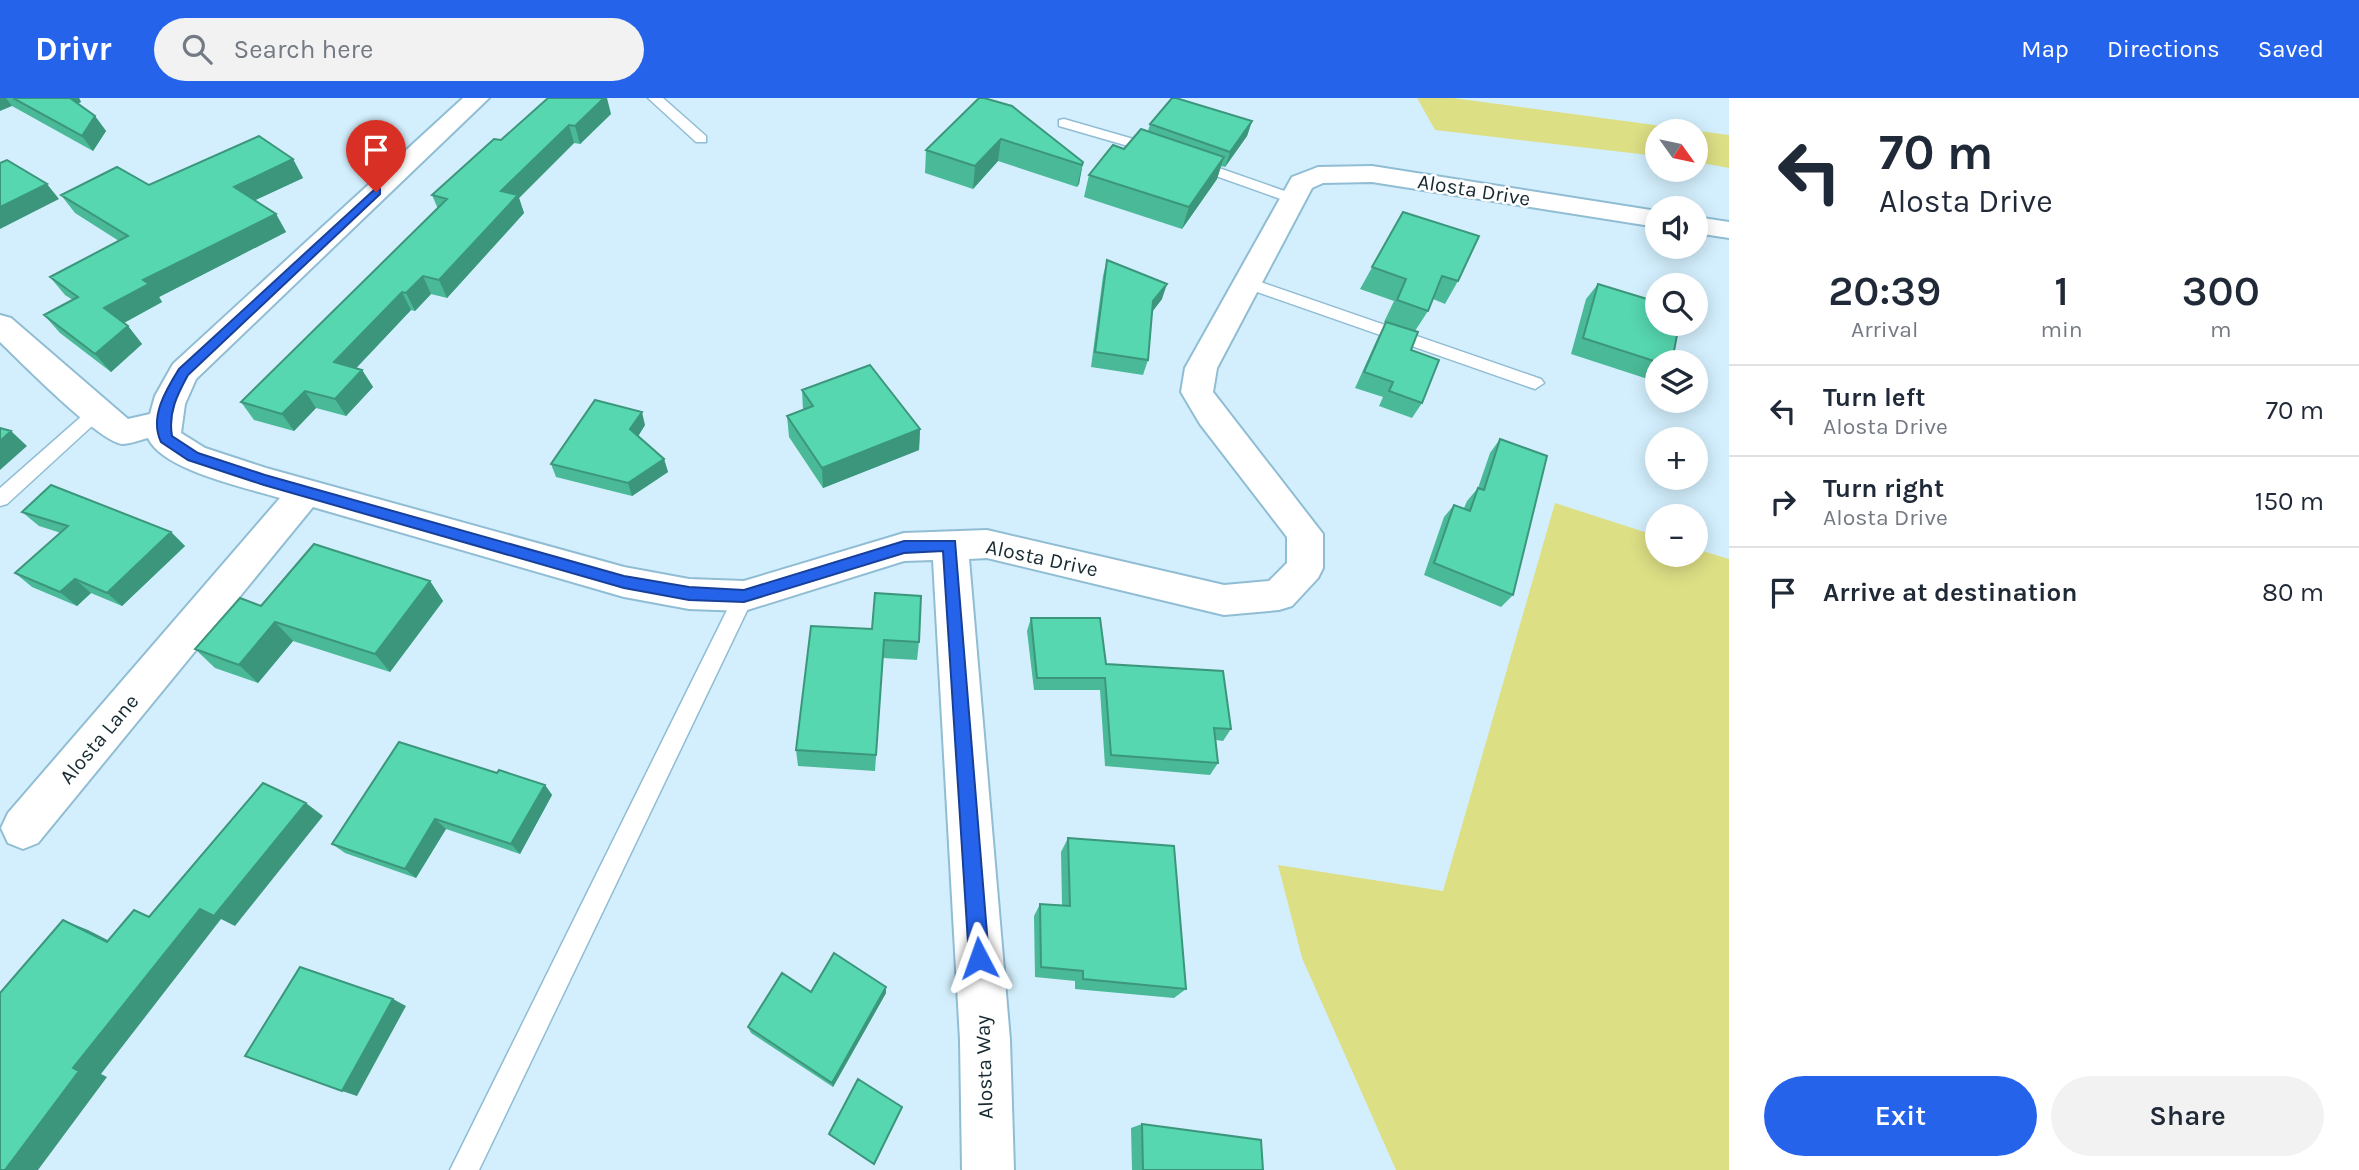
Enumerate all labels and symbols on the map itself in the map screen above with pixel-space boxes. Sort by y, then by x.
north arrow [1645,119,1708,182]
pin [346,120,406,192]
street label: Alosta Drive [1416,169,1532,211]
street label: Alosta Drive [984,534,1100,582]
street label: Alosta Lane [55,689,143,789]
position arrow [942,921,1016,995]
street label: Alosta Way [970,1014,998,1120]

